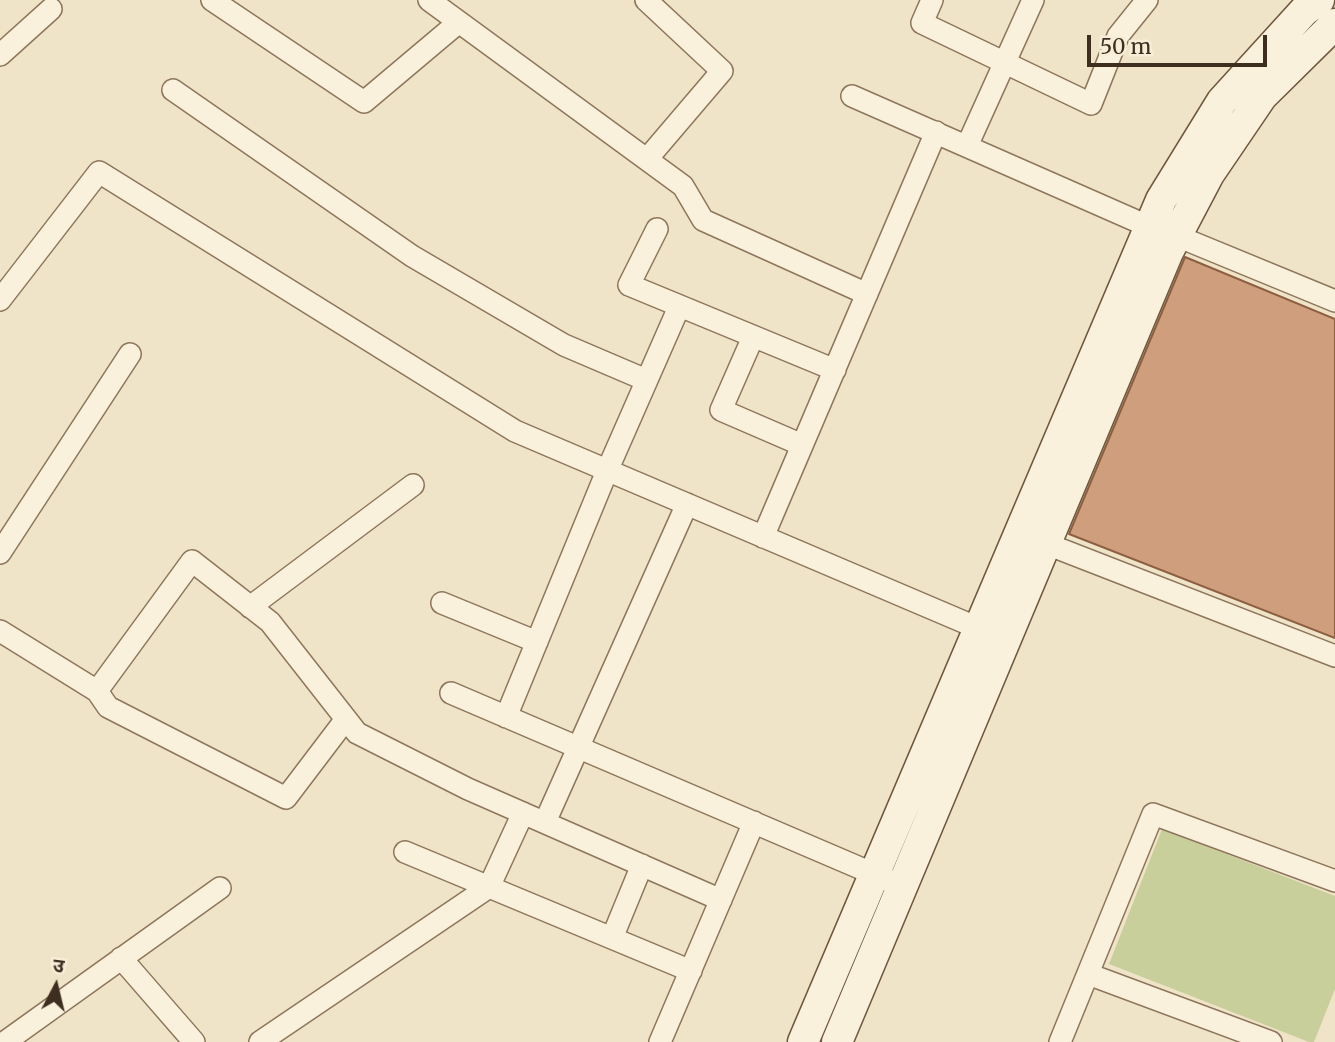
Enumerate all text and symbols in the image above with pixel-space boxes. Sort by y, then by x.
scale bar [1090,21,1270,65]
text: 50 m [1100,33,1151,60]
north arrow [21,951,91,1021]
text: उ [52,953,66,978]

